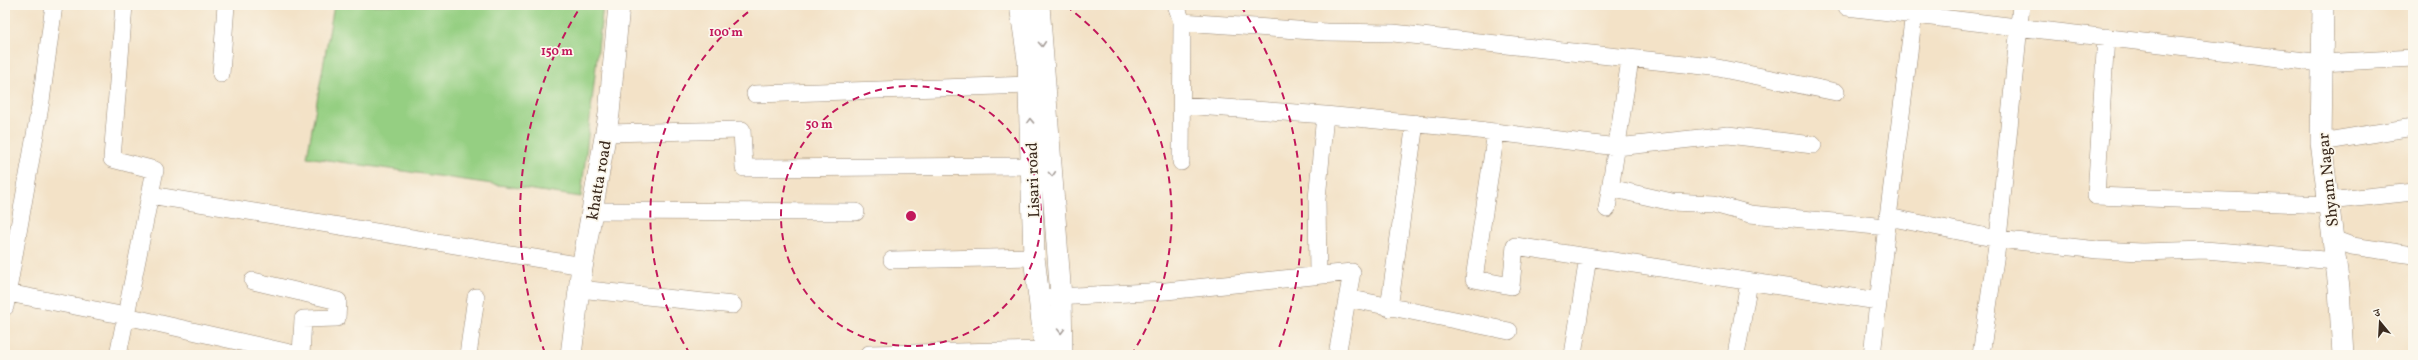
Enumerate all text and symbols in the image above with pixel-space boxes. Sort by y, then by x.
text: 100 m [709,25,743,41]
one-way arrow [1038,41,1047,47]
text: 150 m [541,44,573,60]
text: 50 m [805,117,833,133]
one-way arrow [1026,118,1034,124]
street label: Shyam Nagar [2313,131,2345,228]
street label: khatta road [582,139,618,222]
street label: Lisari road [1022,142,1046,218]
one-way arrow [1047,171,1056,177]
centre of rings [904,209,918,223]
north arrow [2360,302,2400,342]
text: उ [2371,305,2384,322]
one-way arrow [1057,328,1065,334]

